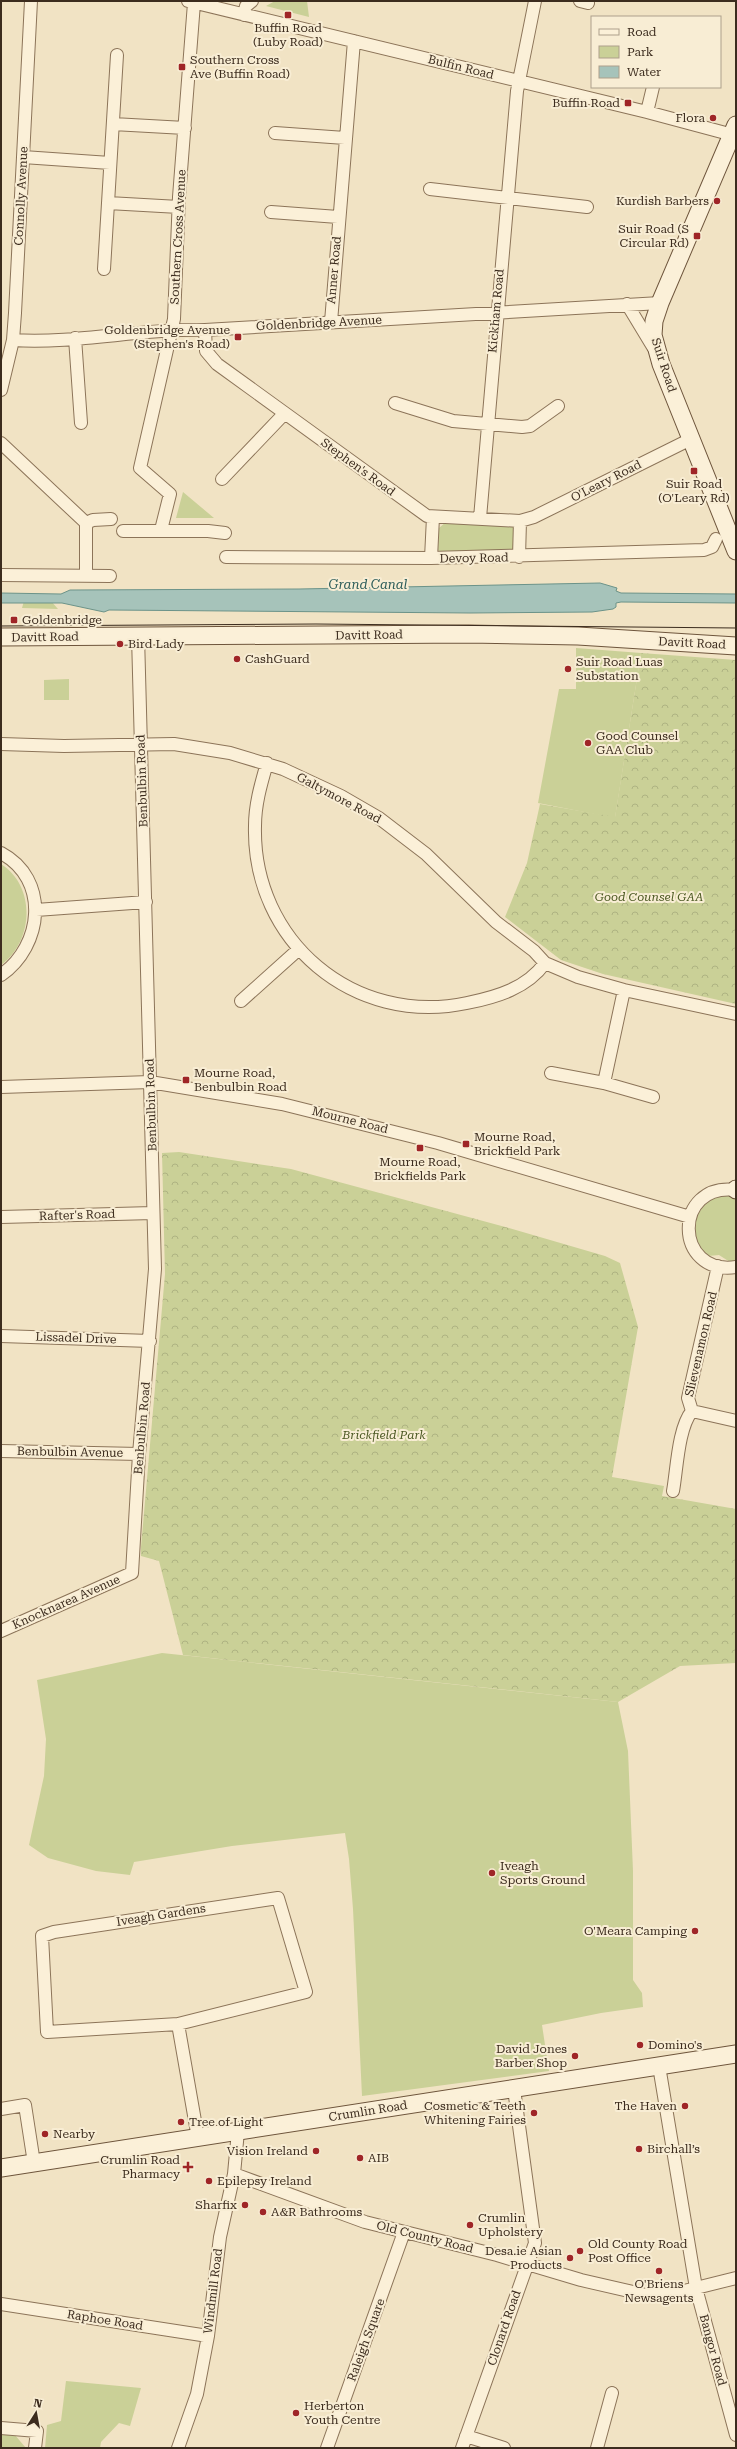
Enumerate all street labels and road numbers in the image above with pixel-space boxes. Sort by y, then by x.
street label: Bulfin Road [427,52,496,82]
street label: Connolly Avenue [11,146,31,246]
street label: Southern Cross Avenue [167,169,189,305]
street label: Anner Road [324,235,344,304]
street label: Kickham Road [485,268,507,354]
street label: Goldenbridge Avenue [256,313,383,333]
street label: Suir Road [649,336,679,394]
street label: Stephen's Road [318,435,398,499]
street label: O'Leary Road [568,457,644,505]
street label: Devoy Road [439,550,509,566]
street label: Davitt Road [335,627,403,643]
street label: Davitt Road [11,629,79,645]
street label: Davitt Road [658,634,727,652]
street label: Benbulbin Road [133,734,151,828]
street label: Galtymore Road [294,770,384,826]
street label: Benbulbin Road [142,1058,160,1152]
street label: Mourne Road [310,1104,390,1136]
street label: Rafter's Road [39,1207,116,1223]
street label: Slievenamon Road [682,1290,720,1398]
street label: Lissadel Drive [35,1330,117,1346]
street label: Benbulbin Road [131,1381,153,1475]
street label: Benbulbin Avenue [17,1444,124,1460]
street label: Knocknarea Avenue [10,1572,122,1632]
street label: Iveagh Gardens [115,1901,207,1929]
street label: Crumlin Road [328,2098,409,2124]
street label: Old County Road [375,2218,475,2256]
street label: Windmill Road [201,2247,225,2335]
street label: Clonard Road [485,2288,524,2368]
street label: Raleigh Square [345,2296,388,2383]
street label: Raphoe Road [66,2307,144,2333]
street label: Bangor Road [697,2313,729,2388]

